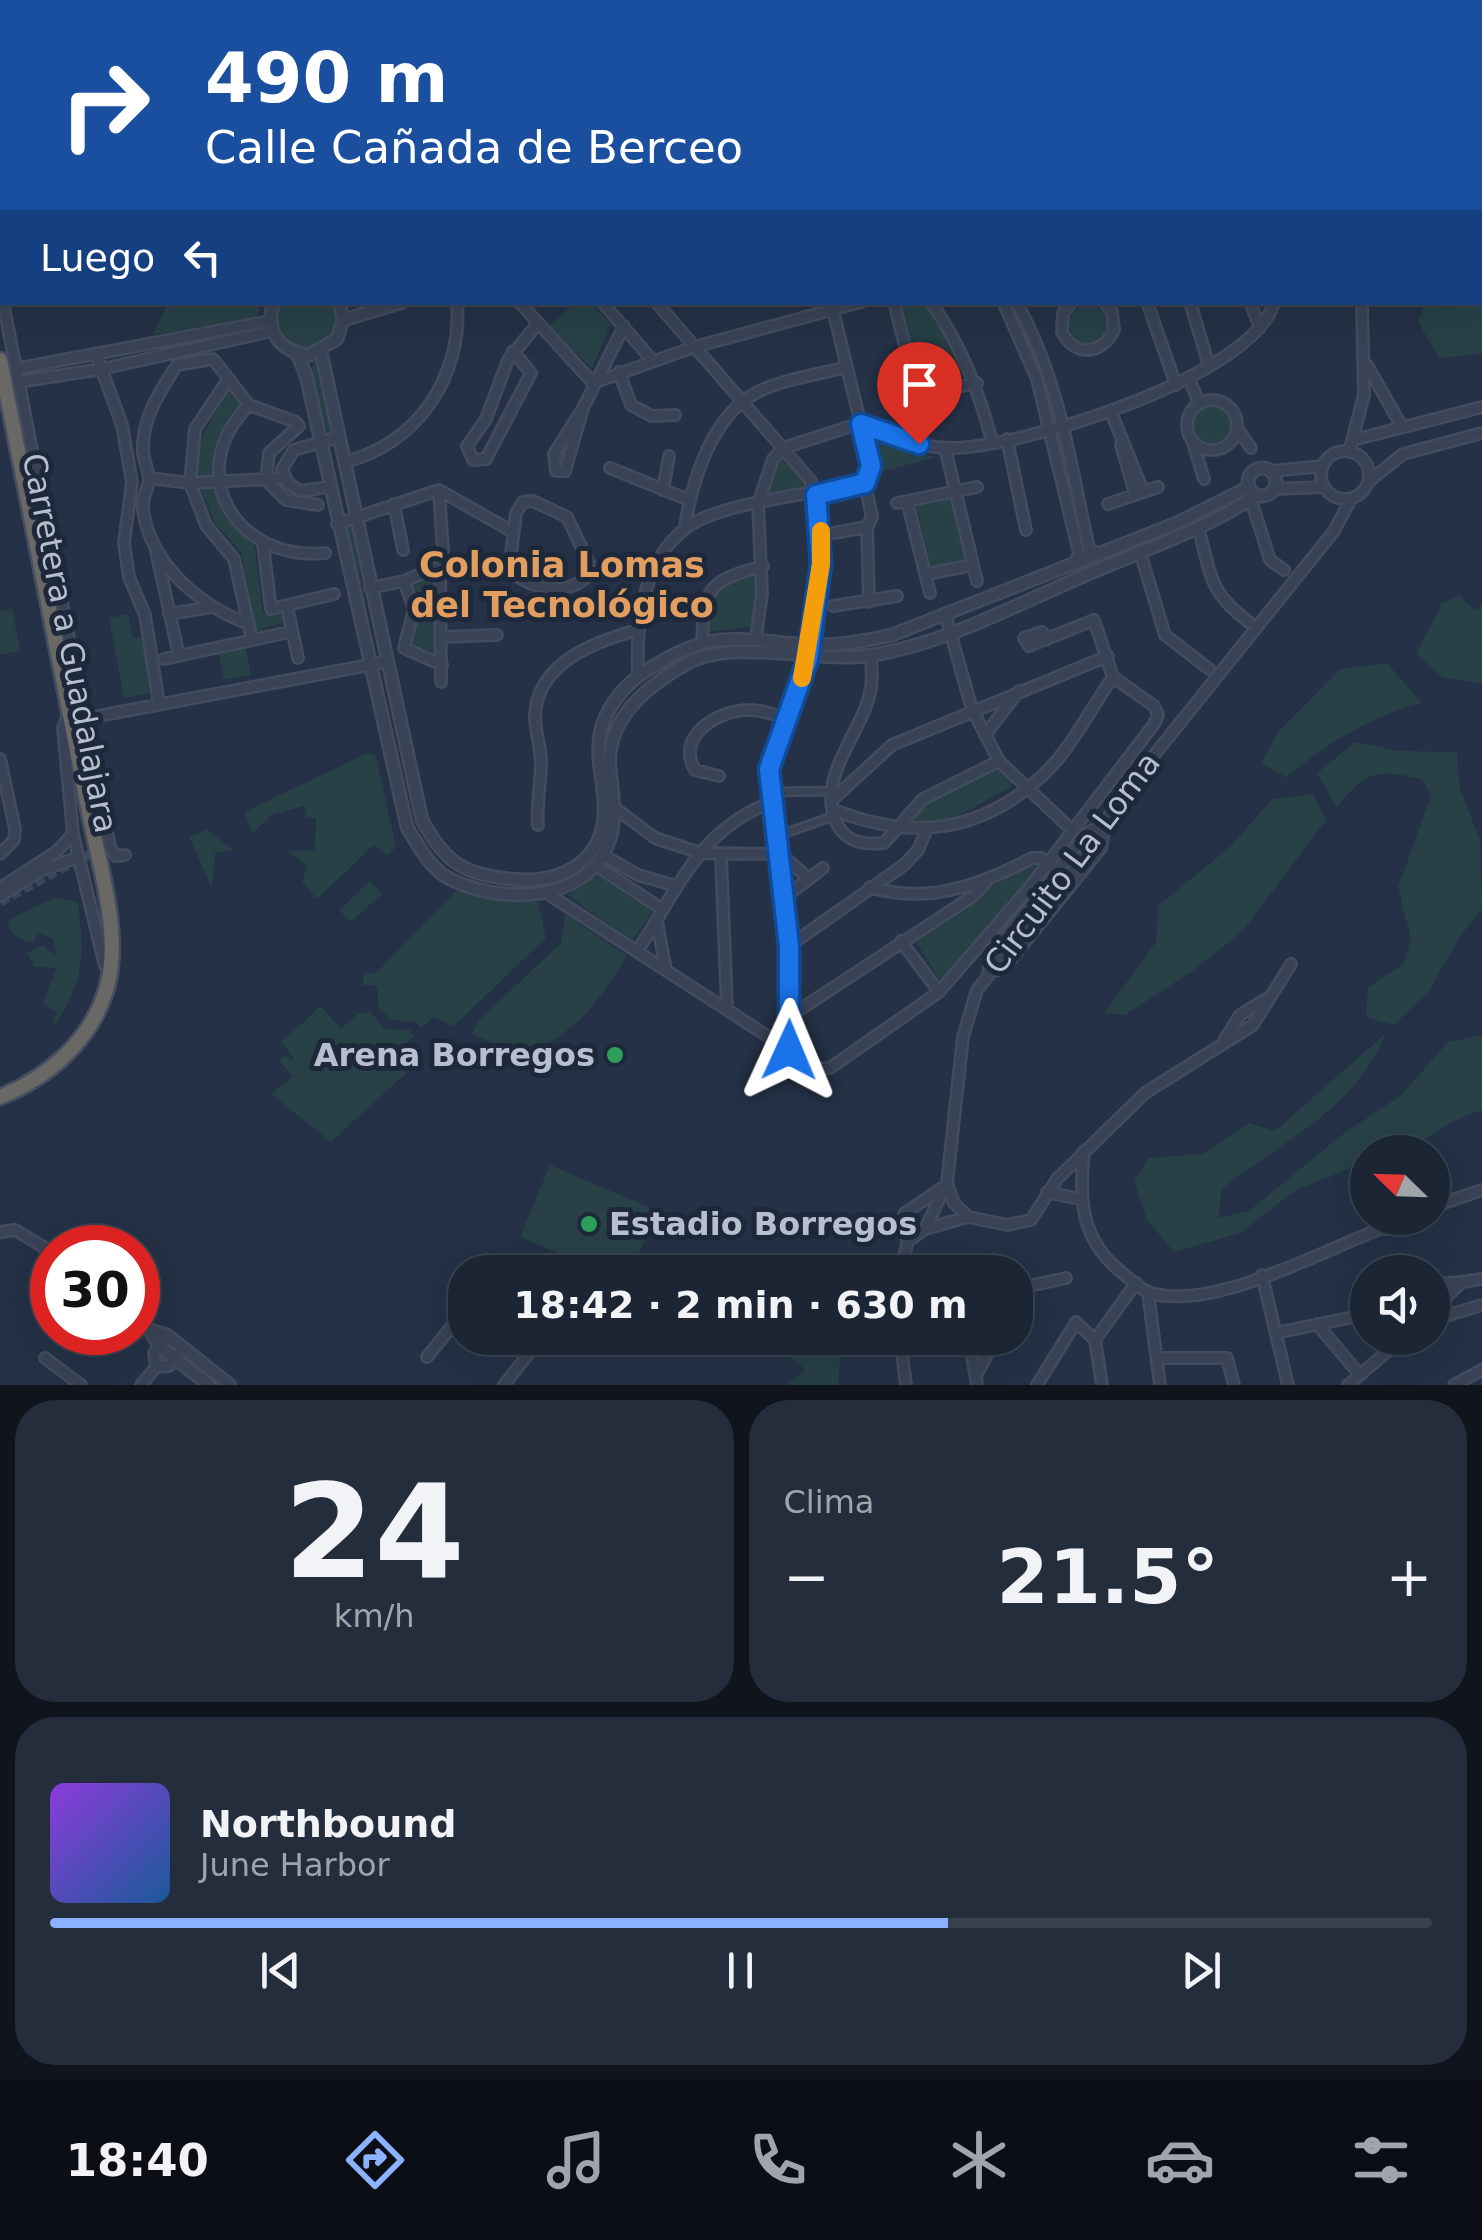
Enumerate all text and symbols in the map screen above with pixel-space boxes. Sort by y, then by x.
text: 490 m [205,37,448,119]
icon: right [40,40,170,170]
text: Calle Cañada de Berceo [205,121,743,174]
icon: left [175,230,230,285]
text: Luego [40,236,155,280]
pin [877,342,962,445]
icon: arrive [892,357,947,412]
street label: Carretera a Guadalajara [15,450,125,836]
district label: Colonia Lomas del Tecnológico [410,545,714,625]
street label: Circuito La Loma [976,745,1168,981]
position arrow [737,998,841,1102]
place label: Arena Borregos [314,1036,595,1074]
marker: Arena Borregos [604,1044,626,1066]
north arrow [1350,1135,1450,1235]
map controls [1350,1135,1450,1355]
place label: Estadio Borregos [609,1205,917,1243]
marker: Estadio Borregos [578,1213,600,1235]
speed limit sign: 30 [30,1225,160,1355]
button: sound [1350,1255,1450,1355]
text: 18:42 · 2 min · 630 m [513,1283,968,1327]
text: 24 [284,1456,465,1608]
text: Clima [784,1483,874,1521]
text: 21.5° [996,1533,1219,1621]
text: − [784,1545,830,1609]
text: + [1386,1545,1432,1609]
text: km/h [334,1597,415,1635]
text: Northbound [200,1802,456,1846]
text: June Harbor [200,1846,390,1884]
icon: previous [253,1943,308,1998]
icon: pause [713,1943,768,1998]
icon: next [1174,1943,1229,1998]
icon: directions [340,2125,410,2195]
icon: music [541,2125,611,2195]
icon: phone [743,2125,813,2195]
icon: climate [944,2125,1014,2195]
icon: car [1145,2125,1215,2195]
icon: filters [1346,2125,1416,2195]
text: 18:40 [66,2134,209,2187]

